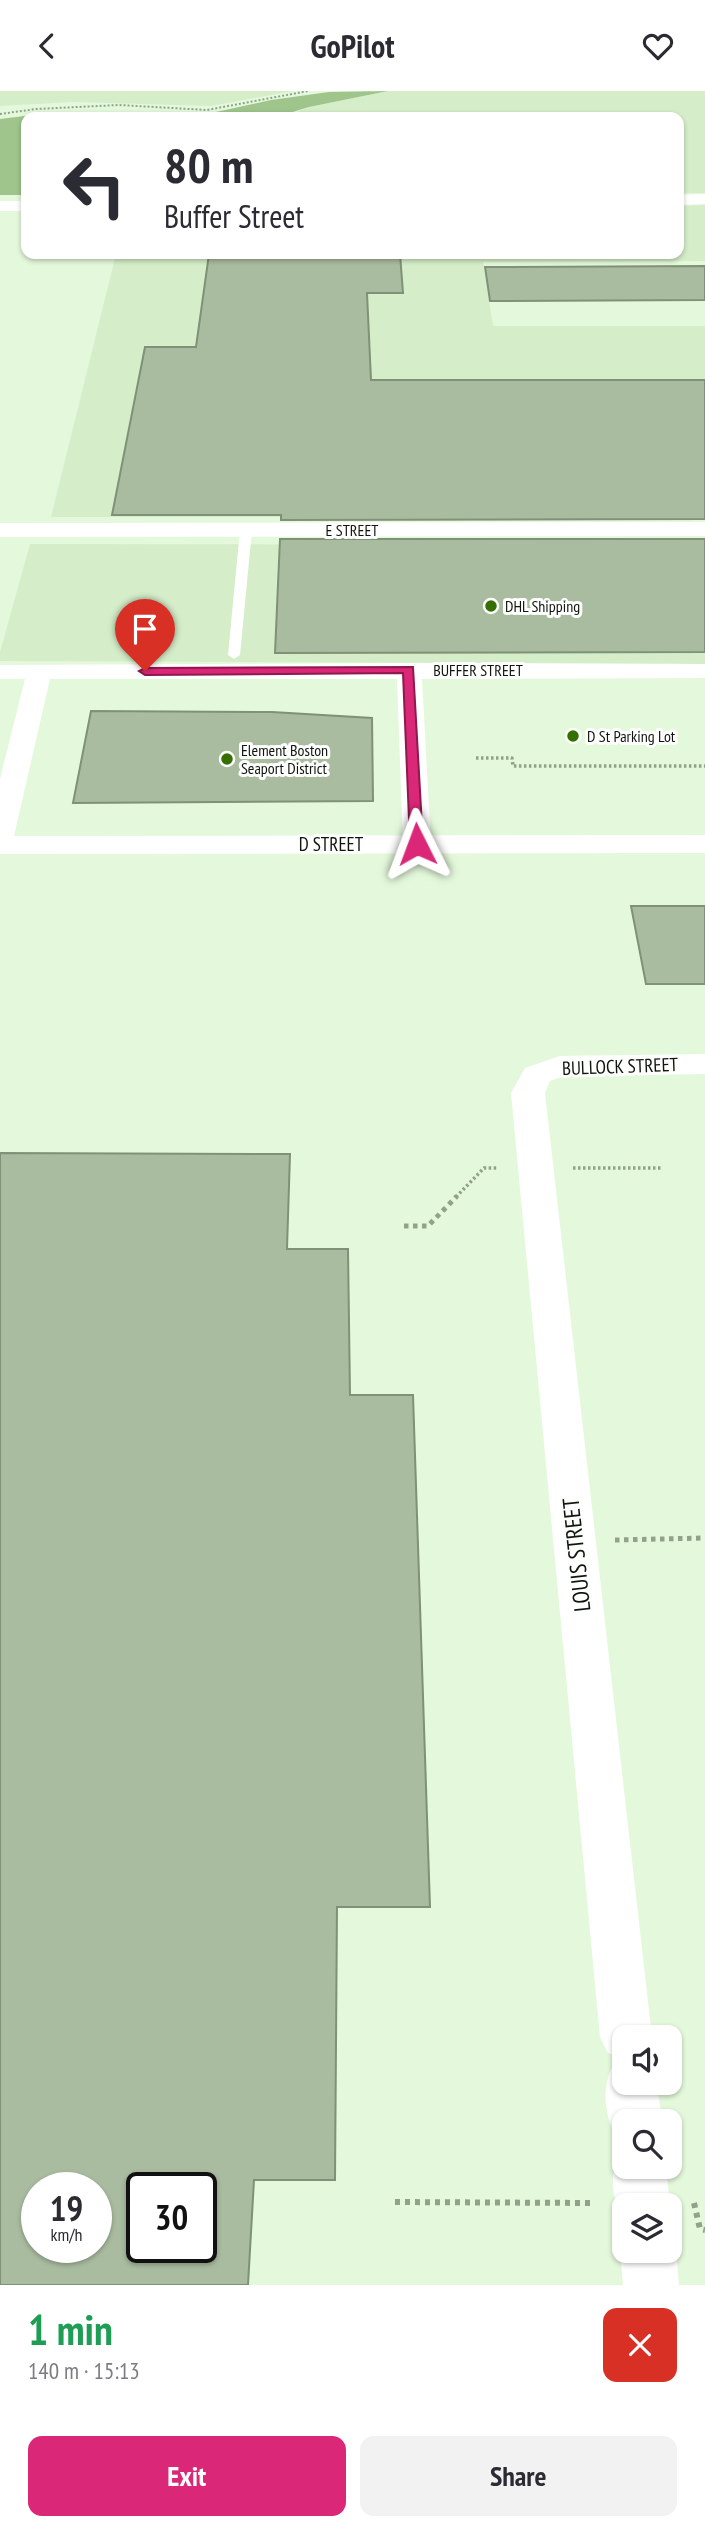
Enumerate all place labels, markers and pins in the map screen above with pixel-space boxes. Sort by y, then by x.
place label: DHL Shipping [505,596,580,616]
marker: DHL Shipping [483,598,499,614]
pin [115,599,175,671]
place label: D St Parking Lot [587,726,676,746]
marker: D St Parking Lot [565,728,581,744]
place label: Element Boston Seaport District [241,740,328,778]
marker: Element Boston Seaport District [219,751,235,767]

